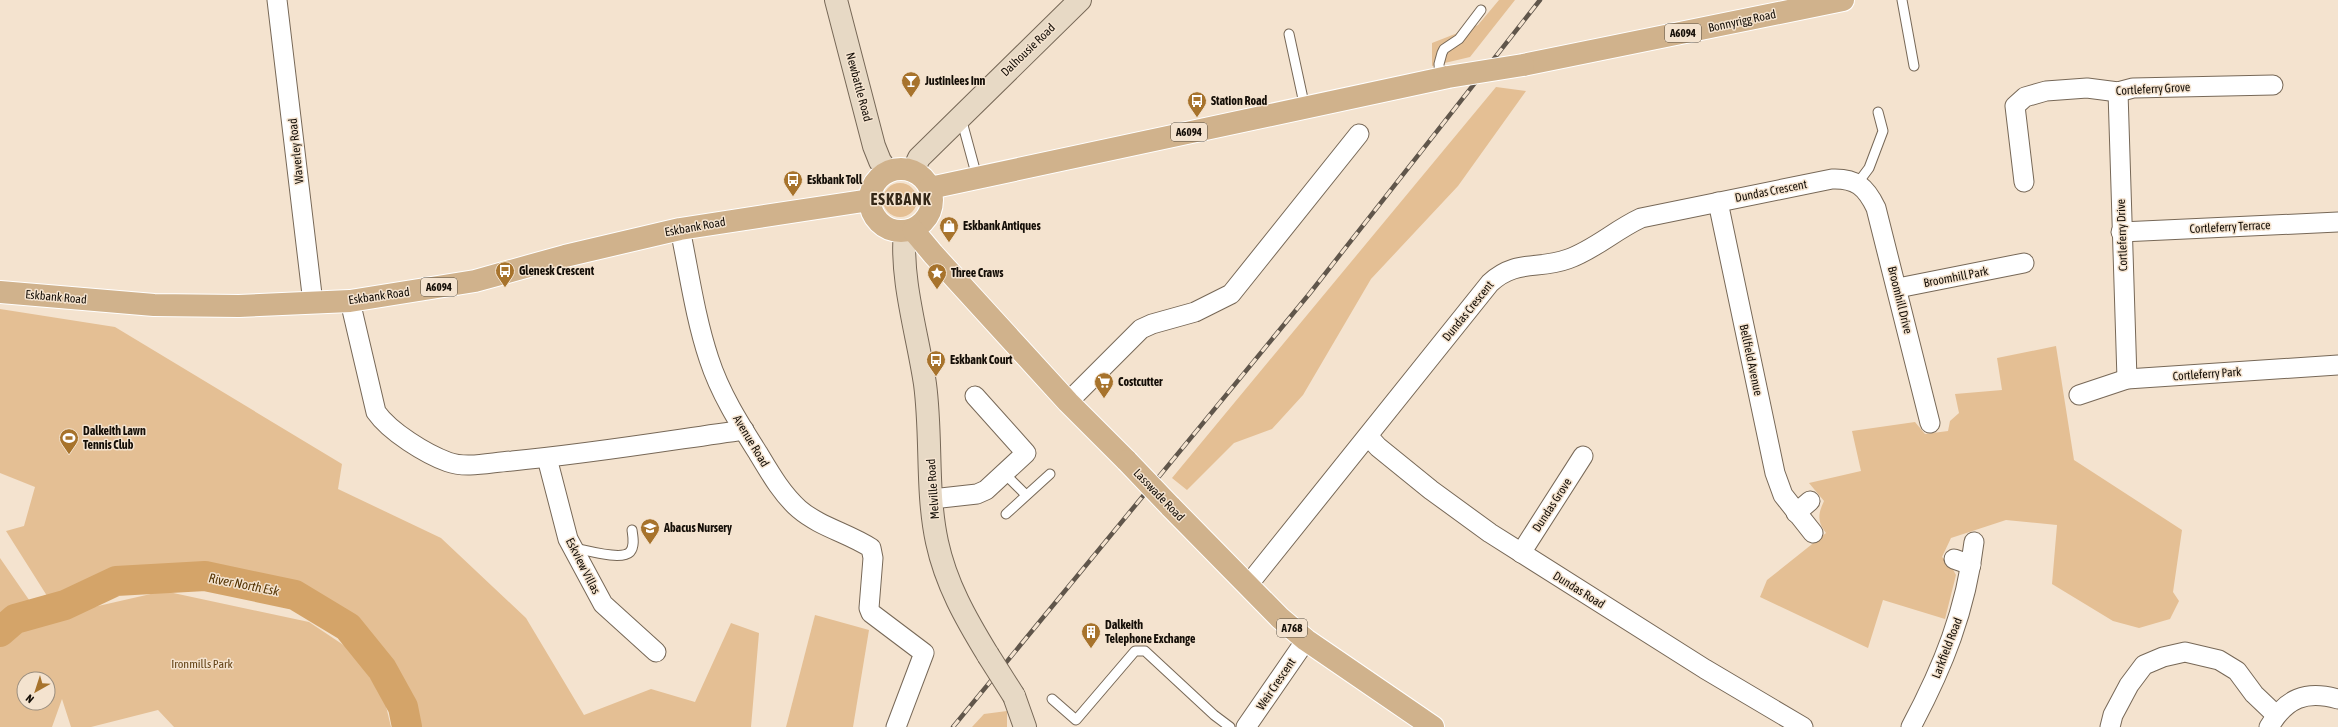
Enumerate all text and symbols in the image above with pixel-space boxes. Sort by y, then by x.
street label: Bonnyrigg Road [1707,7,1777,35]
street label: Dalhousie Road [998,21,1058,79]
road number: A6094 [1665,24,1701,42]
street label: Newbattle Road [843,51,875,123]
bar icon: Justinlees Inn [900,70,922,98]
place label: Justinlees Inn [924,74,986,88]
street label: Cortleferry Grove [2115,80,2191,98]
bus stop icon: Station Road [1186,90,1208,118]
place label: Station Road [1211,94,1268,108]
street label: Waverley Road [286,118,306,184]
road number: A6094 [1171,123,1207,141]
bus stop icon: Eskbank Toll [782,169,804,197]
place label: Eskbank Toll [807,173,863,187]
street label: Dundas Crescent [1734,177,1809,205]
district label: ESKBANK [870,190,932,208]
street label: Cortleferry Drive [2114,199,2130,271]
street label: Eskbank Road [663,215,727,239]
shop icon: Eskbank Antiques [938,215,960,243]
street label: Cortleferry Terrace [2189,218,2271,236]
place label: Eskbank Antiques [963,219,1041,233]
bus stop icon: Glenesk Crescent [494,260,516,288]
place icon: Three Craws [926,262,948,290]
place label: Glenesk Crescent [519,264,595,278]
street label: Broomhill Park [1922,264,1990,290]
street label: Broomhill Drive [1885,265,1915,335]
place label: Three Craws [951,266,1004,280]
road number: A6094 [421,278,457,296]
street label: Dundas Crescent [1440,278,1497,344]
street label: Eskbank Road [348,285,410,307]
street label: Eskbank Road [25,287,87,307]
street label: Bellfield Avenue [1737,323,1765,397]
bus stop icon: Eskbank Court [925,349,947,377]
place label: Eskbank Court [950,353,1013,367]
street label: Cortleferry Park [2172,365,2243,383]
supermarket icon: Costcutter [1093,371,1115,399]
place label: Costcutter [1118,375,1163,389]
street label: Avenue Road [730,413,772,469]
place label: Dalkeith Lawn Tennis Club [83,424,146,452]
sports icon: Dalkeith Lawn Tennis Club [58,427,80,455]
street label: Melville Road [924,458,942,520]
street label: Lasswade Road [1131,466,1187,524]
street label: Dundas Grove [1529,476,1575,534]
school or university icon: Abacus Nursery [639,517,661,545]
place label: Abacus Nursery [663,521,732,535]
street label: Eskview Villas [563,536,603,596]
street label: Dundas Road [1551,569,1607,611]
water label: River North Esk [207,570,281,599]
street label: Larkfield Road [1929,616,1965,680]
place label: Dalkeith Telephone Exchange [1105,618,1196,646]
road number: A768 [1277,619,1307,637]
building icon: Dalkeith Telephone Exchange [1080,621,1102,649]
street label: Weir Crescent [1254,655,1299,713]
park label: Ironmills Park [171,657,234,671]
north arrow [16,671,56,711]
text: N [23,692,36,705]

